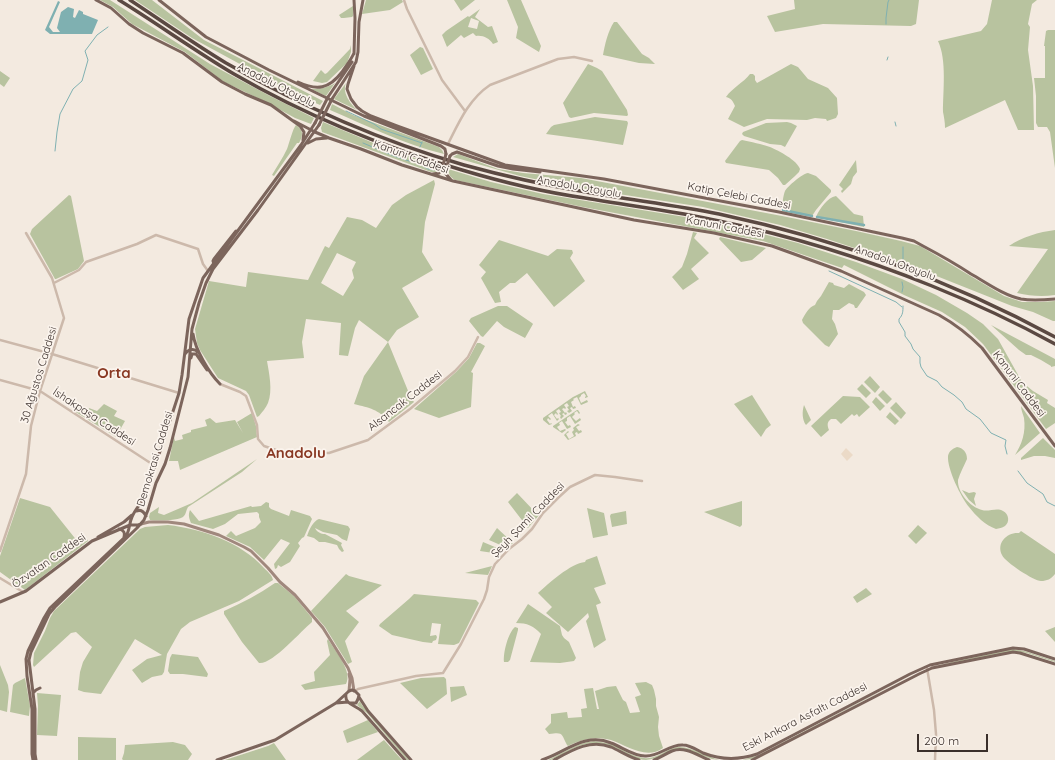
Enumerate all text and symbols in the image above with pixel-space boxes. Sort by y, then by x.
street label: Anadolu Otoyolu [235,60,317,110]
street label: Kanuni Caddesi [371,137,451,177]
street label: Anadolu Otoyolu [536,173,622,201]
street label: Katip Çelebi Caddesi [686,180,792,212]
street label: Kanuni Caddesi [685,213,765,241]
street label: Anadolu Otoyolu [853,242,937,284]
street label: 30 Ağustos Caddesi [18,325,60,425]
street label: Kanuni Caddesi [990,348,1048,420]
district label: Orta [97,364,131,382]
street label: Alsancak Caddesi [365,368,445,434]
street label: İshakpaşa Caddesi [50,385,138,449]
street label: Demokrasi Caddesi [134,410,176,508]
district label: Anadolu [266,444,326,462]
street label: Şeyh Şamil Caddesi [489,480,567,560]
street label: Özvatan Caddesi [10,531,88,591]
street label: Eski Ankara Asfaltı Caddesi [741,680,869,754]
scale bar [919,726,990,752]
text: 200 m [924,733,959,748]

